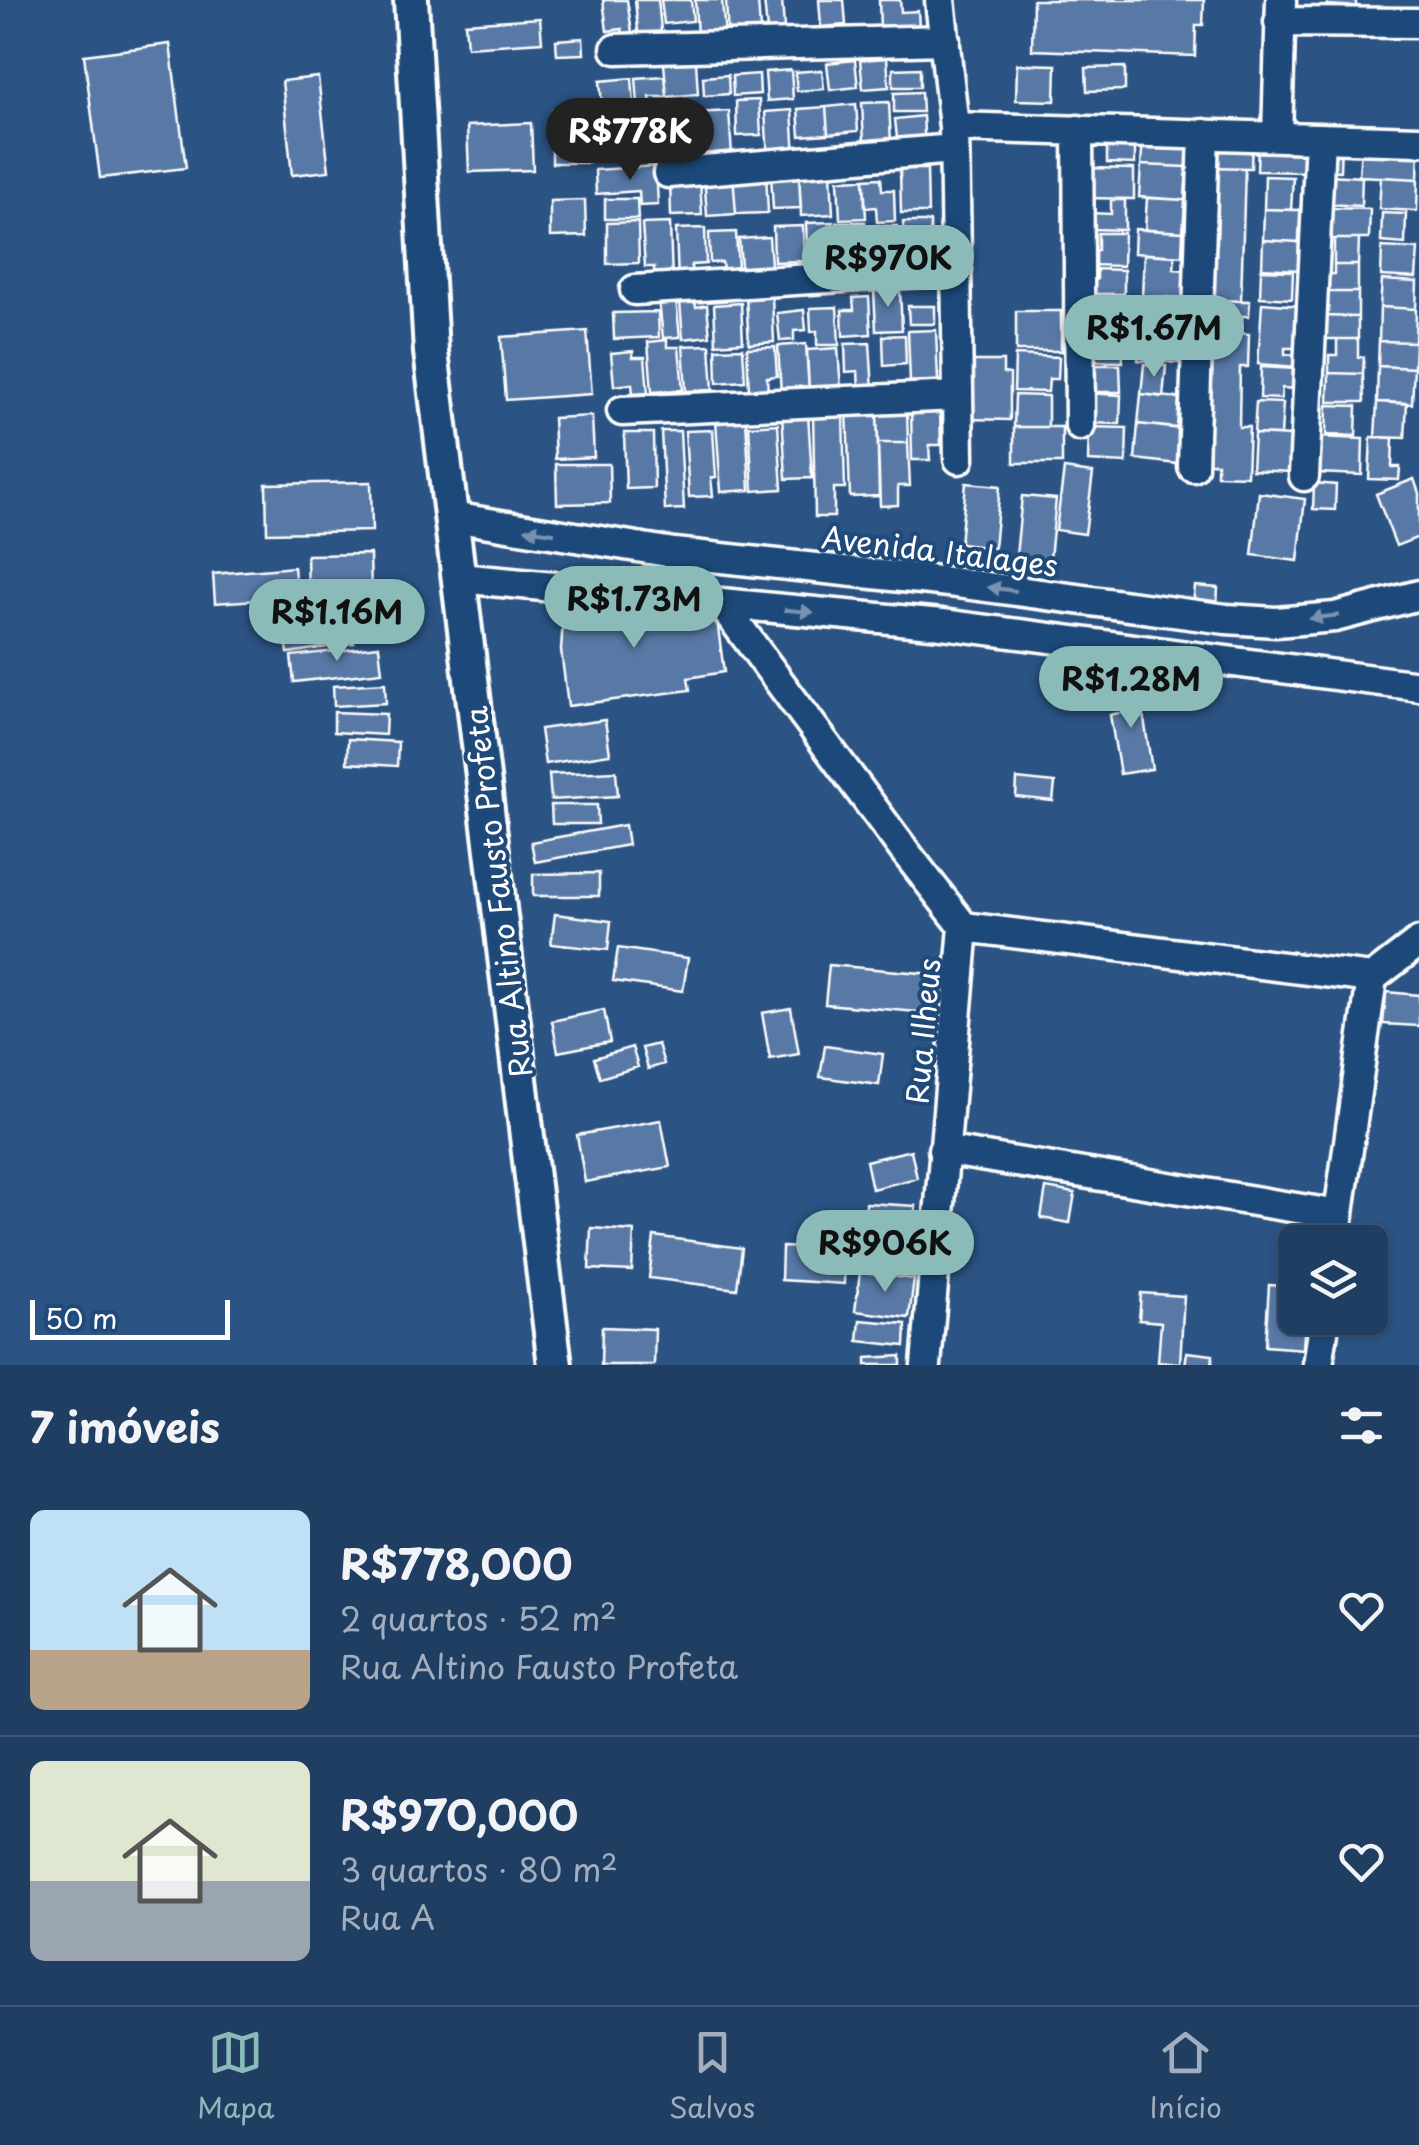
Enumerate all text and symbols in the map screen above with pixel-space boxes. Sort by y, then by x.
pin: R$778K [549,98,711,183]
text: R$778K [568,106,692,154]
pin: R$970K [807,225,969,310]
text: R$970K [824,233,952,281]
pin: R$1.67M [1062,295,1246,380]
text: R$1.67M [1086,303,1222,351]
street label: Avenida Italages [819,513,1061,587]
one-way arrow [524,523,556,539]
pin: R$1.73M [542,566,726,651]
text: R$1.73M [566,574,702,622]
pin: R$1.16M [245,579,429,664]
one-way arrow [985,580,1017,596]
text: R$1.16M [271,587,403,635]
one-way arrow [784,603,816,619]
one-way arrow [1308,609,1340,625]
pin: R$1.28M [1039,646,1223,731]
text: R$1.28M [1061,654,1201,702]
street label: Rua Altino Fausto Profeta [452,704,542,1080]
street label: Rua Ilheus [893,956,951,1106]
pin: R$906K [804,1210,966,1295]
text: R$906K [818,1218,952,1266]
map controls [1278,1225,1388,1335]
button: layers [1278,1225,1388,1335]
scale bar [30,1295,230,1340]
text: 50 m [45,1296,118,1339]
text: 7 imóveis [30,1394,220,1457]
icon: filters [1334,1398,1389,1453]
text: R$778,000 [340,1531,573,1594]
icon: home [110,1550,230,1670]
icon: heart [1334,1583,1389,1638]
text: 2 quartos · 52 m² [340,1594,617,1642]
text: Rua Altino Fausto Profeta [340,1642,738,1690]
text: R$970,000 [340,1782,578,1845]
icon: home [110,1801,230,1921]
icon: heart [1334,1834,1389,1889]
text: 3 quartos · 80 m² [340,1845,618,1893]
text: Rua A [340,1893,435,1941]
tab: Mapa [197,2025,274,2128]
tab: Salvos [669,2025,755,2128]
tab: Início [1150,2025,1222,2128]

